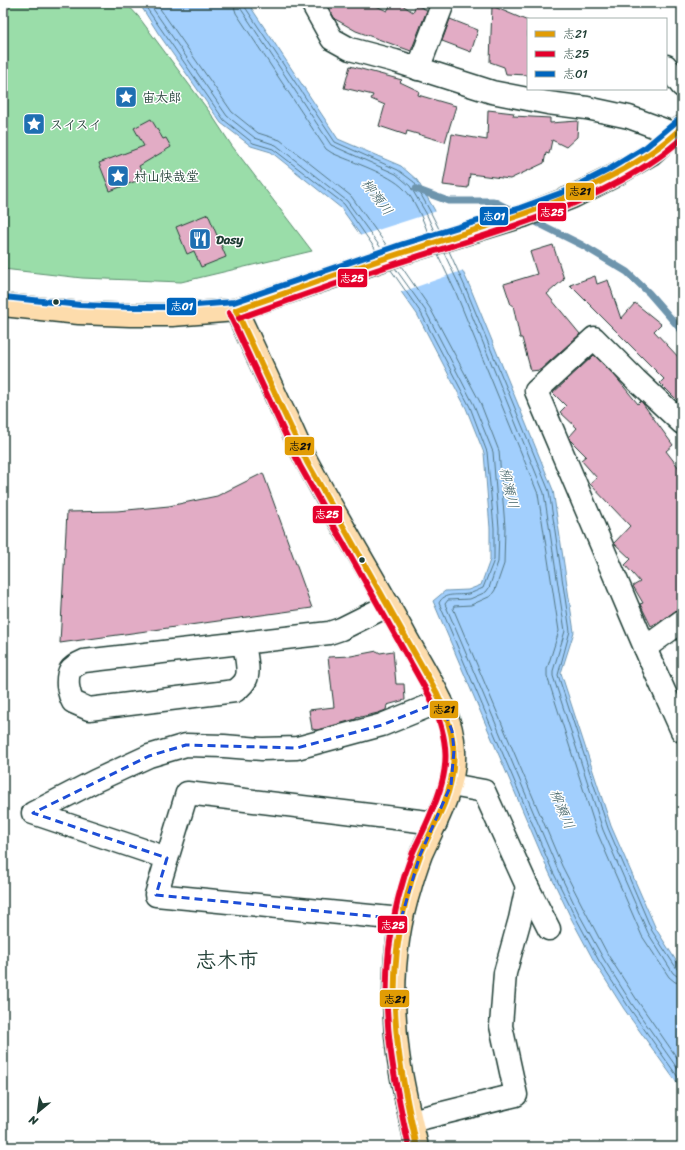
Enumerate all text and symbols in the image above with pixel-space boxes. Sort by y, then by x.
legend [527,18,667,90]
text: 志21 [563,23,587,45]
text: 志25 [563,43,589,65]
text: 志01 [563,63,588,85]
place icon: 宙太郎 [113,84,139,110]
place label: 宙太郎 [142,86,181,109]
place icon: スイスイ [21,111,47,137]
place label: スイスイ [50,113,101,136]
place icon: 村山快哉堂 [105,163,131,189]
place label: 村山快哉堂 [134,165,199,188]
water label: 柳瀬川 [354,173,400,221]
line badge: 志21 [565,182,595,201]
text: 志21 [569,182,591,201]
line badge: 志25 [537,202,567,222]
text: 志25 [540,203,564,222]
line badge: 志01 [479,206,509,226]
text: 志01 [483,207,506,226]
restaurant icon: Dasy [187,226,213,252]
place label: Dasy [216,228,244,251]
line badge: 志25 [337,268,368,288]
text: 志25 [340,269,364,288]
unlabelled marker [51,297,61,307]
line badge: 志01 [166,297,197,316]
text: 志01 [171,297,194,316]
line badge: 志21 [284,436,315,456]
text: 志21 [289,437,311,456]
water label: 柳瀬川 [492,465,526,511]
line badge: 志25 [312,505,343,524]
text: 志25 [315,505,339,524]
unlabelled marker [357,555,367,565]
line badge: 志21 [429,700,459,719]
text: 志21 [433,700,455,719]
water label: 柳瀬川 [542,785,582,833]
line badge: 志25 [377,915,408,934]
text: 志25 [381,916,405,935]
district label: 志木市 [196,941,259,979]
line badge: 志21 [379,989,410,1008]
text: 志21 [384,990,406,1009]
north arrow [18,1092,58,1132]
text: N [25,1110,42,1131]

